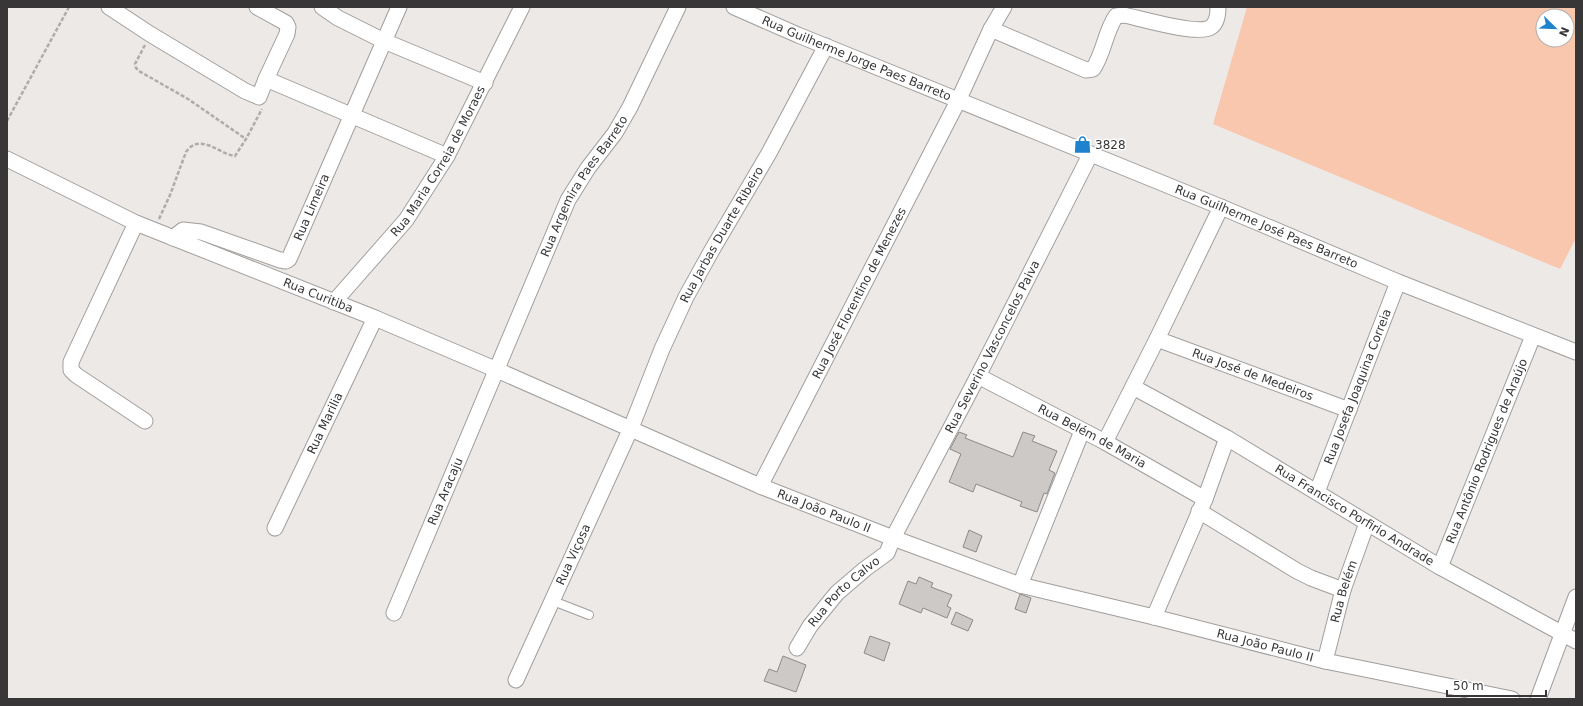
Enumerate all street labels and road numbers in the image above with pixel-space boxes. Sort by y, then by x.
street label: Rua Guilherme Jorge Paes Barreto [760,13,953,104]
street label: Rua Maria Correia de Moraes [388,84,488,239]
street label: Rua Argemira Paes Barreto [538,113,630,259]
street label: Rua Jarbas Duarte Ribeiro [677,164,766,305]
street label: Rua Limeira [291,172,332,243]
street label: Rua Guilherme José Paes Barreto [1173,182,1360,271]
street label: Rua José Florentino de Menezes [809,205,909,381]
street label: Rua Severino Vasconcelos Paiva [942,258,1042,436]
street label: Rua Curitiba [281,275,355,316]
street label: Rua Josefa Joaquina Correia [1321,307,1394,466]
street label: Rua José de Medeiros [1190,346,1315,403]
street label: Rua Antônio Rodrigues de Araújo [1443,357,1530,546]
street label: Rua Marilia [304,390,346,456]
street label: Rua Belém de Maria [1036,401,1149,471]
street label: Rua Aracaju [425,455,466,527]
street label: Rua Francisco Porfirio Andrade [1272,462,1437,569]
street label: Rua João Paulo II [775,486,873,536]
street label: Rua Viçosa [553,522,593,587]
street label: Rua Porto Calvo [805,554,882,630]
street label: Rua Belém [1328,558,1360,624]
street label: Rua João Paulo II [1215,626,1315,665]

